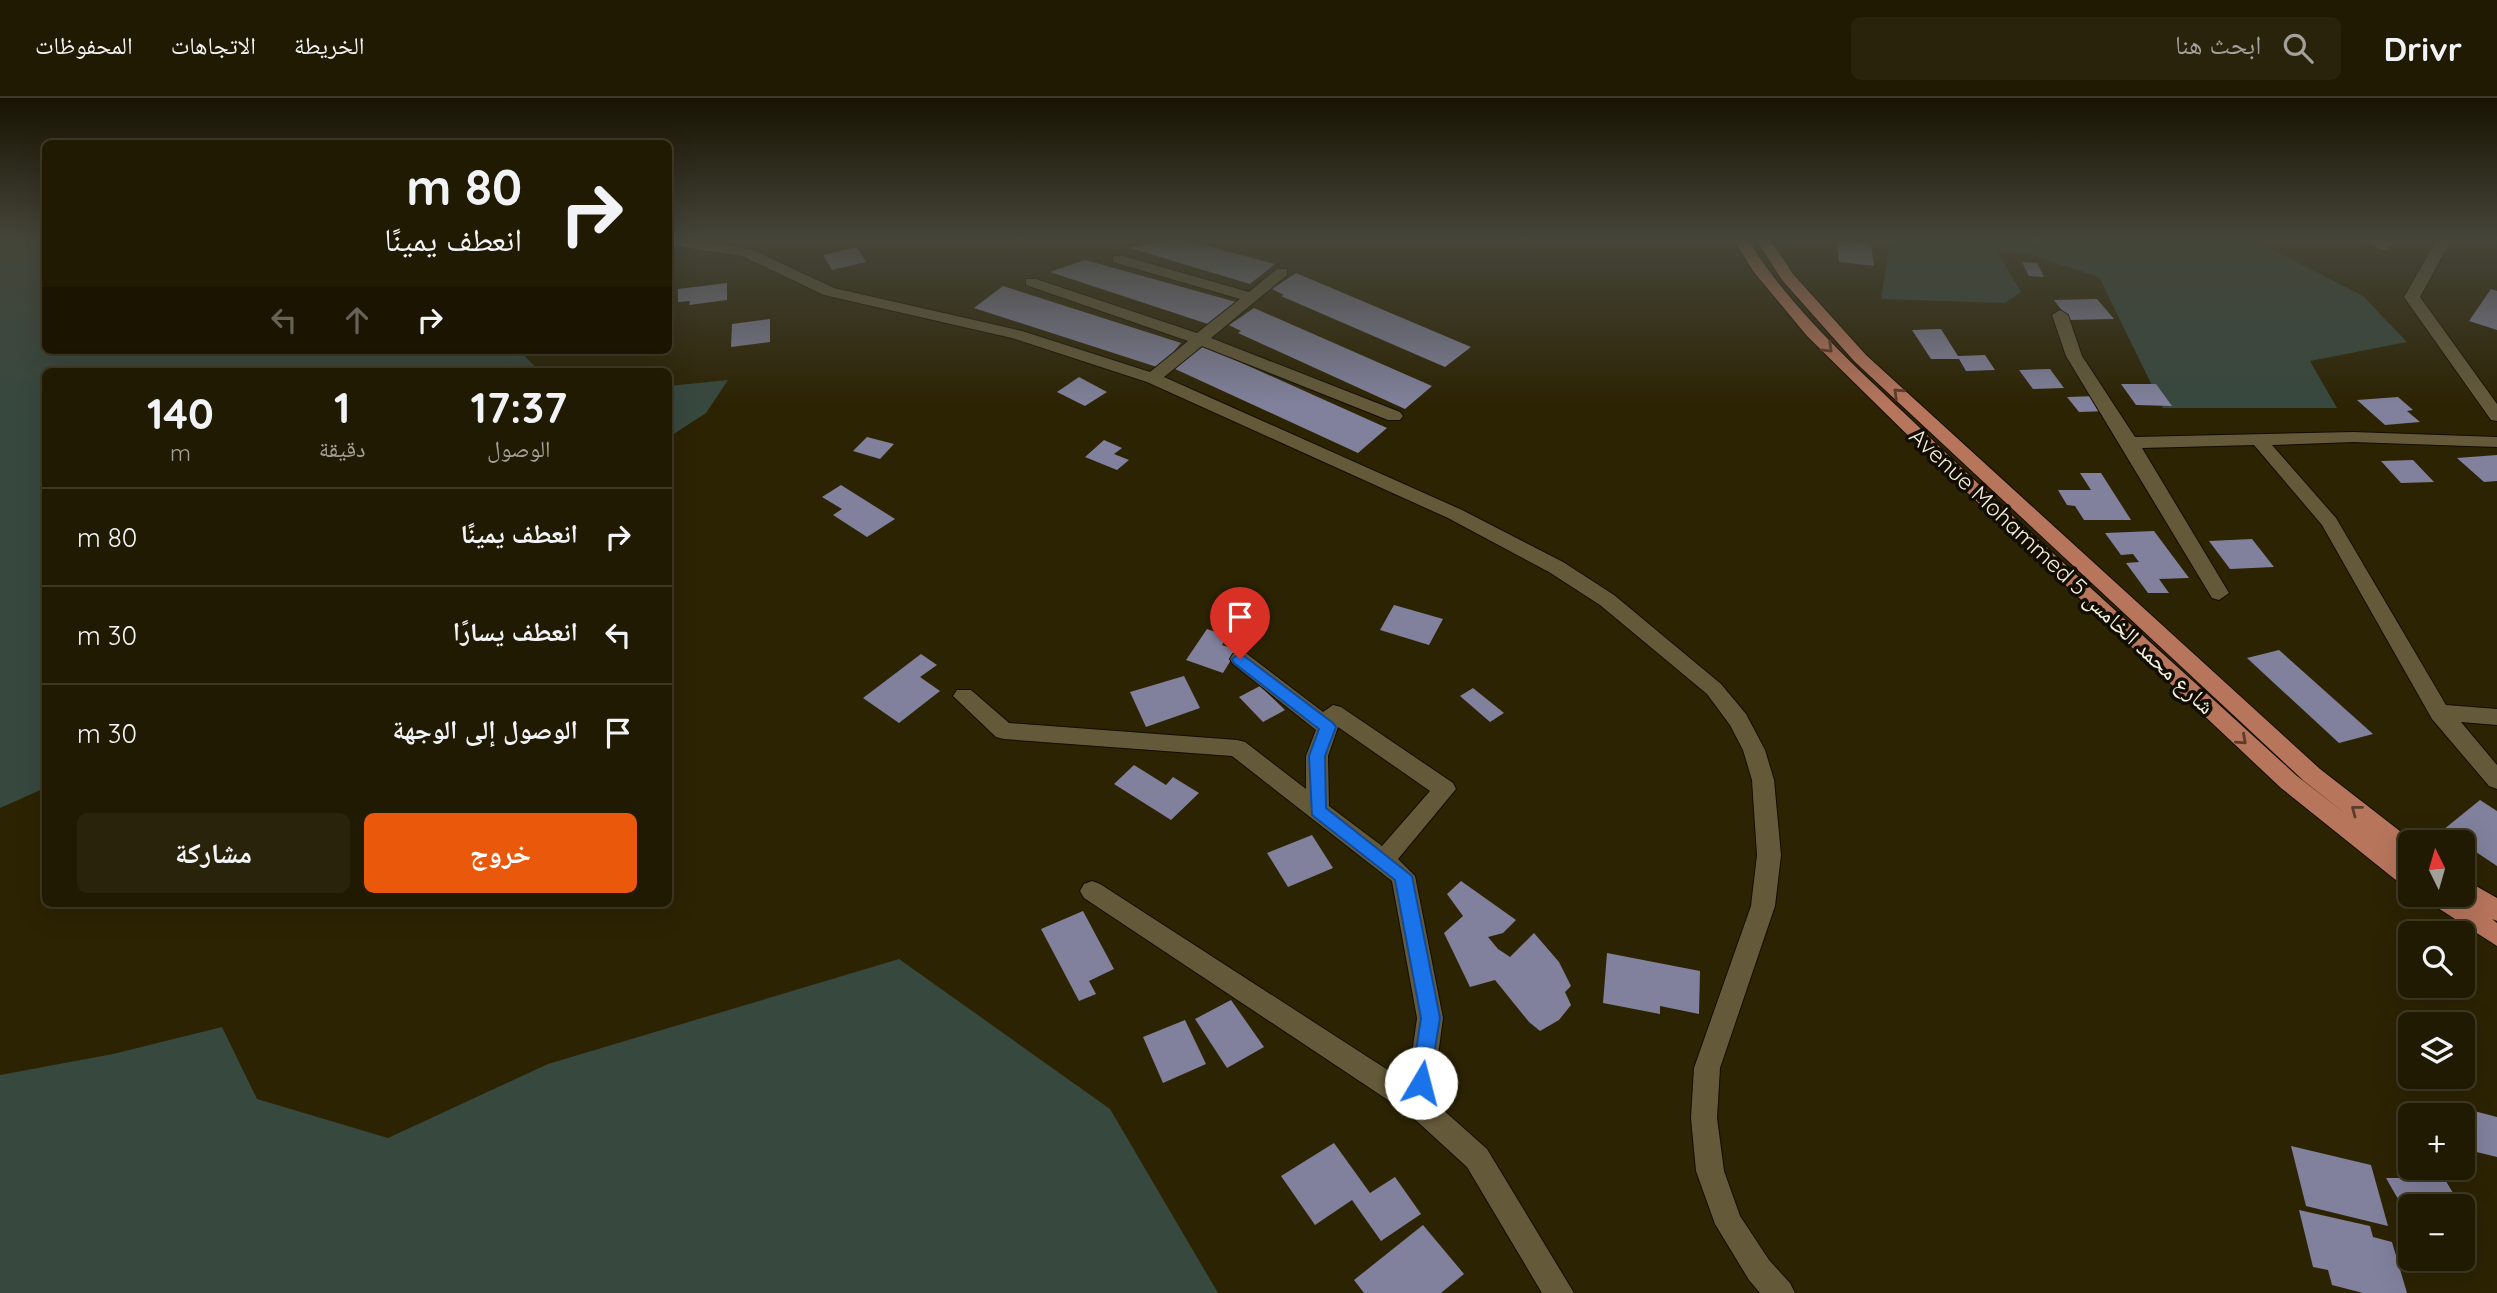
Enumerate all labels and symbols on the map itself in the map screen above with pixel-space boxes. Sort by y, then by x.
one-way arrow [1820,339,1833,352]
one-way arrow [1893,388,1906,401]
street label: Avenue Mohammed 5 شارع محمد الخامس [1903,421,2221,721]
pin [1210,587,1270,659]
one-way arrow [2234,732,2247,744]
one-way arrow [2352,805,2364,818]
north arrow [2398,830,2474,906]
position arrow [1384,1046,1458,1120]

